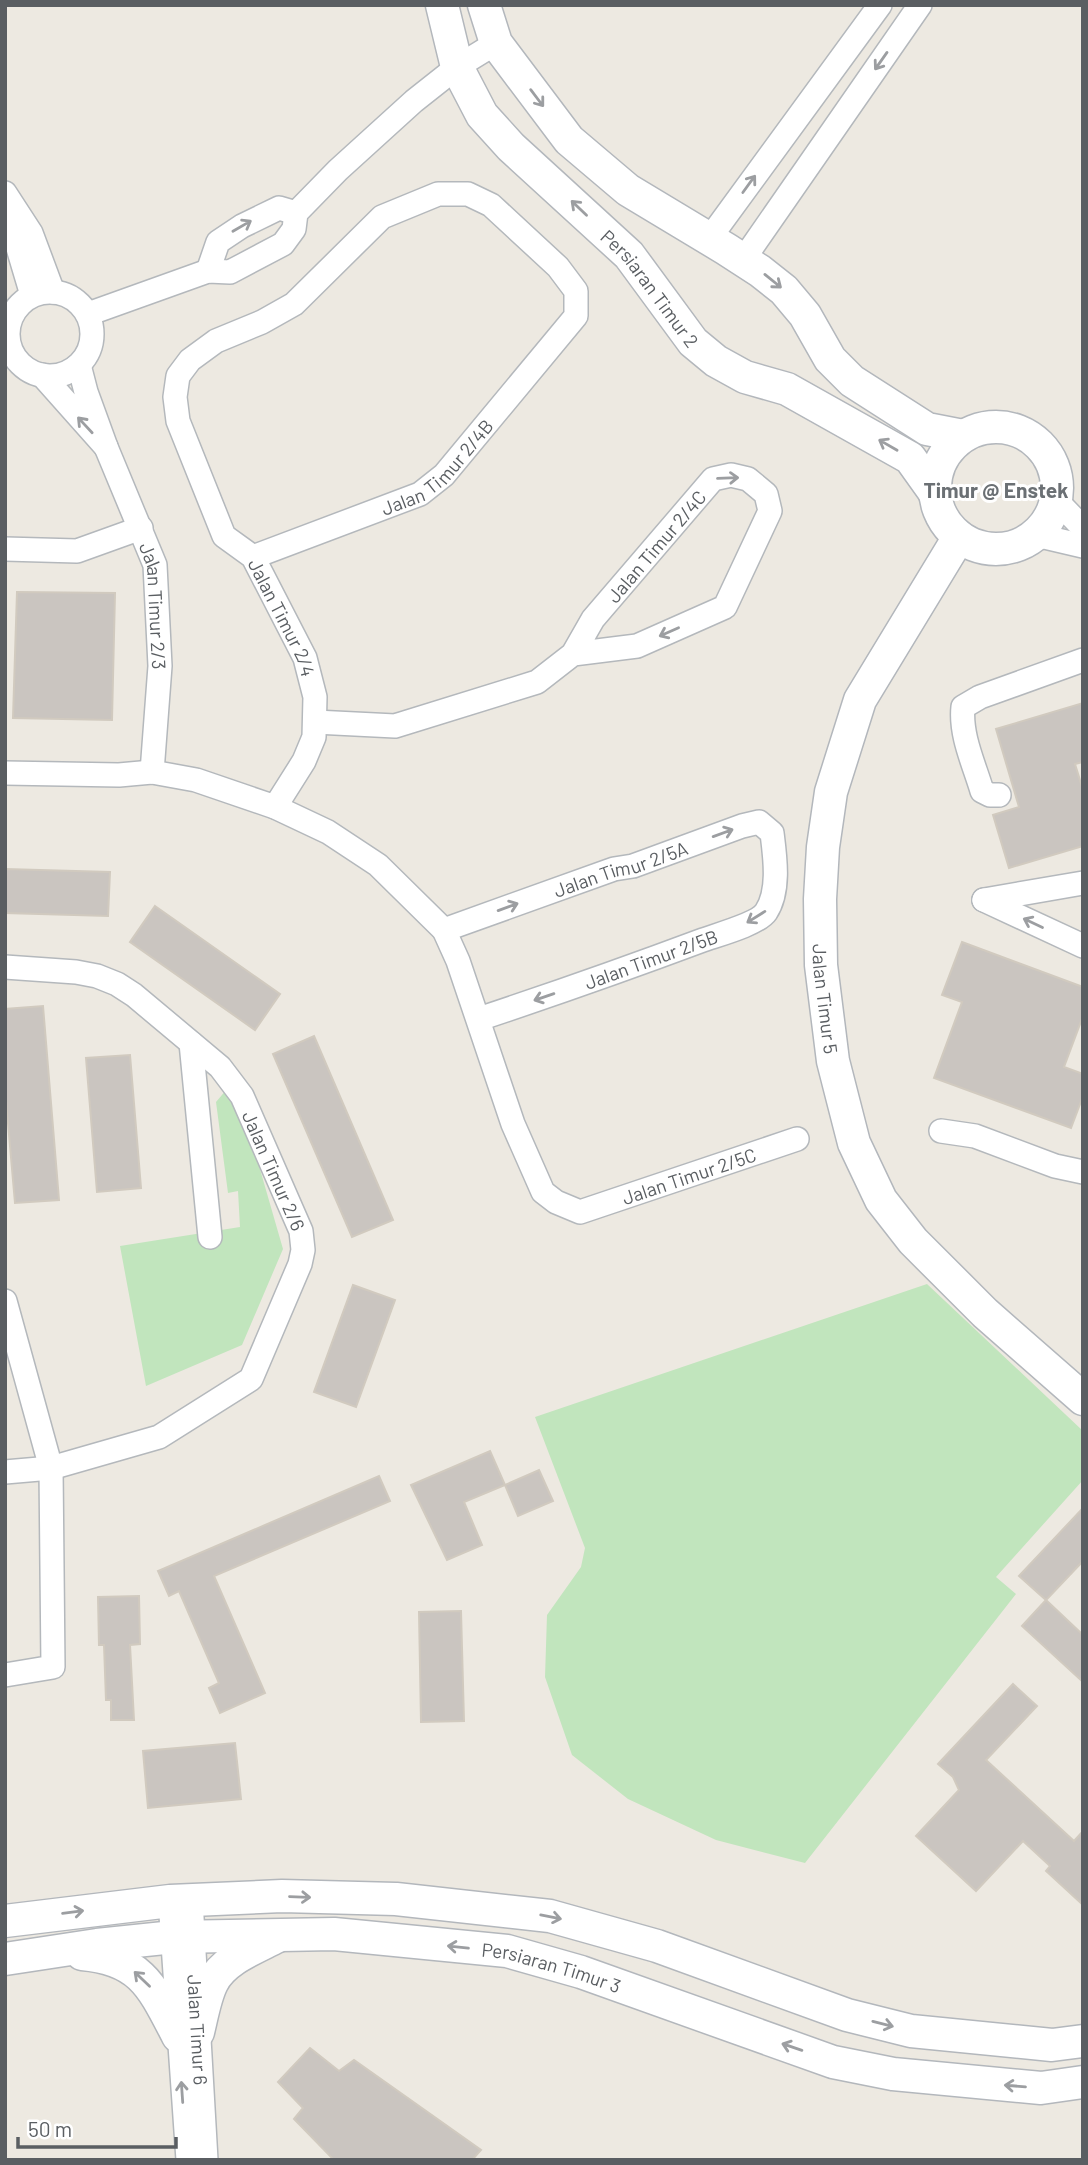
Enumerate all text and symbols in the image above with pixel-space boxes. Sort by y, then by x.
one-way arrow [874,51,888,70]
one-way arrow [530,88,545,107]
one-way arrow [742,175,756,194]
one-way arrow [571,199,588,216]
one-way arrow [232,219,252,233]
street label: Persiaran Timur 2 [597,224,704,351]
one-way arrow [763,273,781,289]
street label: Jalan Timur 2/4B [378,414,497,519]
one-way arrow [77,416,94,434]
one-way arrow [878,438,898,452]
one-way arrow [716,472,739,485]
district label: Timur @ Enstek [924,477,1068,502]
street label: Jalan Timur 2/4C [601,485,710,607]
street label: Jalan Timur 2/3 [135,538,172,670]
street label: Jalan Timur 2/4 [244,554,321,679]
one-way arrow [659,626,680,639]
one-way arrow [711,826,733,838]
street label: Jalan Timur 2/5A [550,836,691,901]
one-way arrow [496,900,518,912]
one-way arrow [747,910,766,925]
one-way arrow [1023,916,1044,929]
street label: Jalan Timur 2/5B [581,924,721,994]
street label: Jalan Timur 5 [809,944,844,1055]
one-way arrow [533,992,555,1004]
street label: Jalan Timur 2/6 [238,1107,311,1234]
street label: Jalan Timur 2/5C [619,1142,759,1209]
one-way arrow [288,1890,311,1903]
one-way arrow [61,1906,84,1919]
one-way arrow [539,1912,561,1925]
street label: Persiaran Timur 3 [481,1937,624,1997]
one-way arrow [447,1940,470,1953]
one-way arrow [133,1971,151,1988]
street label: Jalan Timur 6 [184,1974,213,2086]
one-way arrow [871,2018,894,2031]
one-way arrow [781,2040,803,2052]
one-way arrow [1004,2079,1027,2092]
one-way arrow [176,2080,189,2103]
scale bar [18,2106,175,2150]
text: 50 m [28,2116,72,2141]

